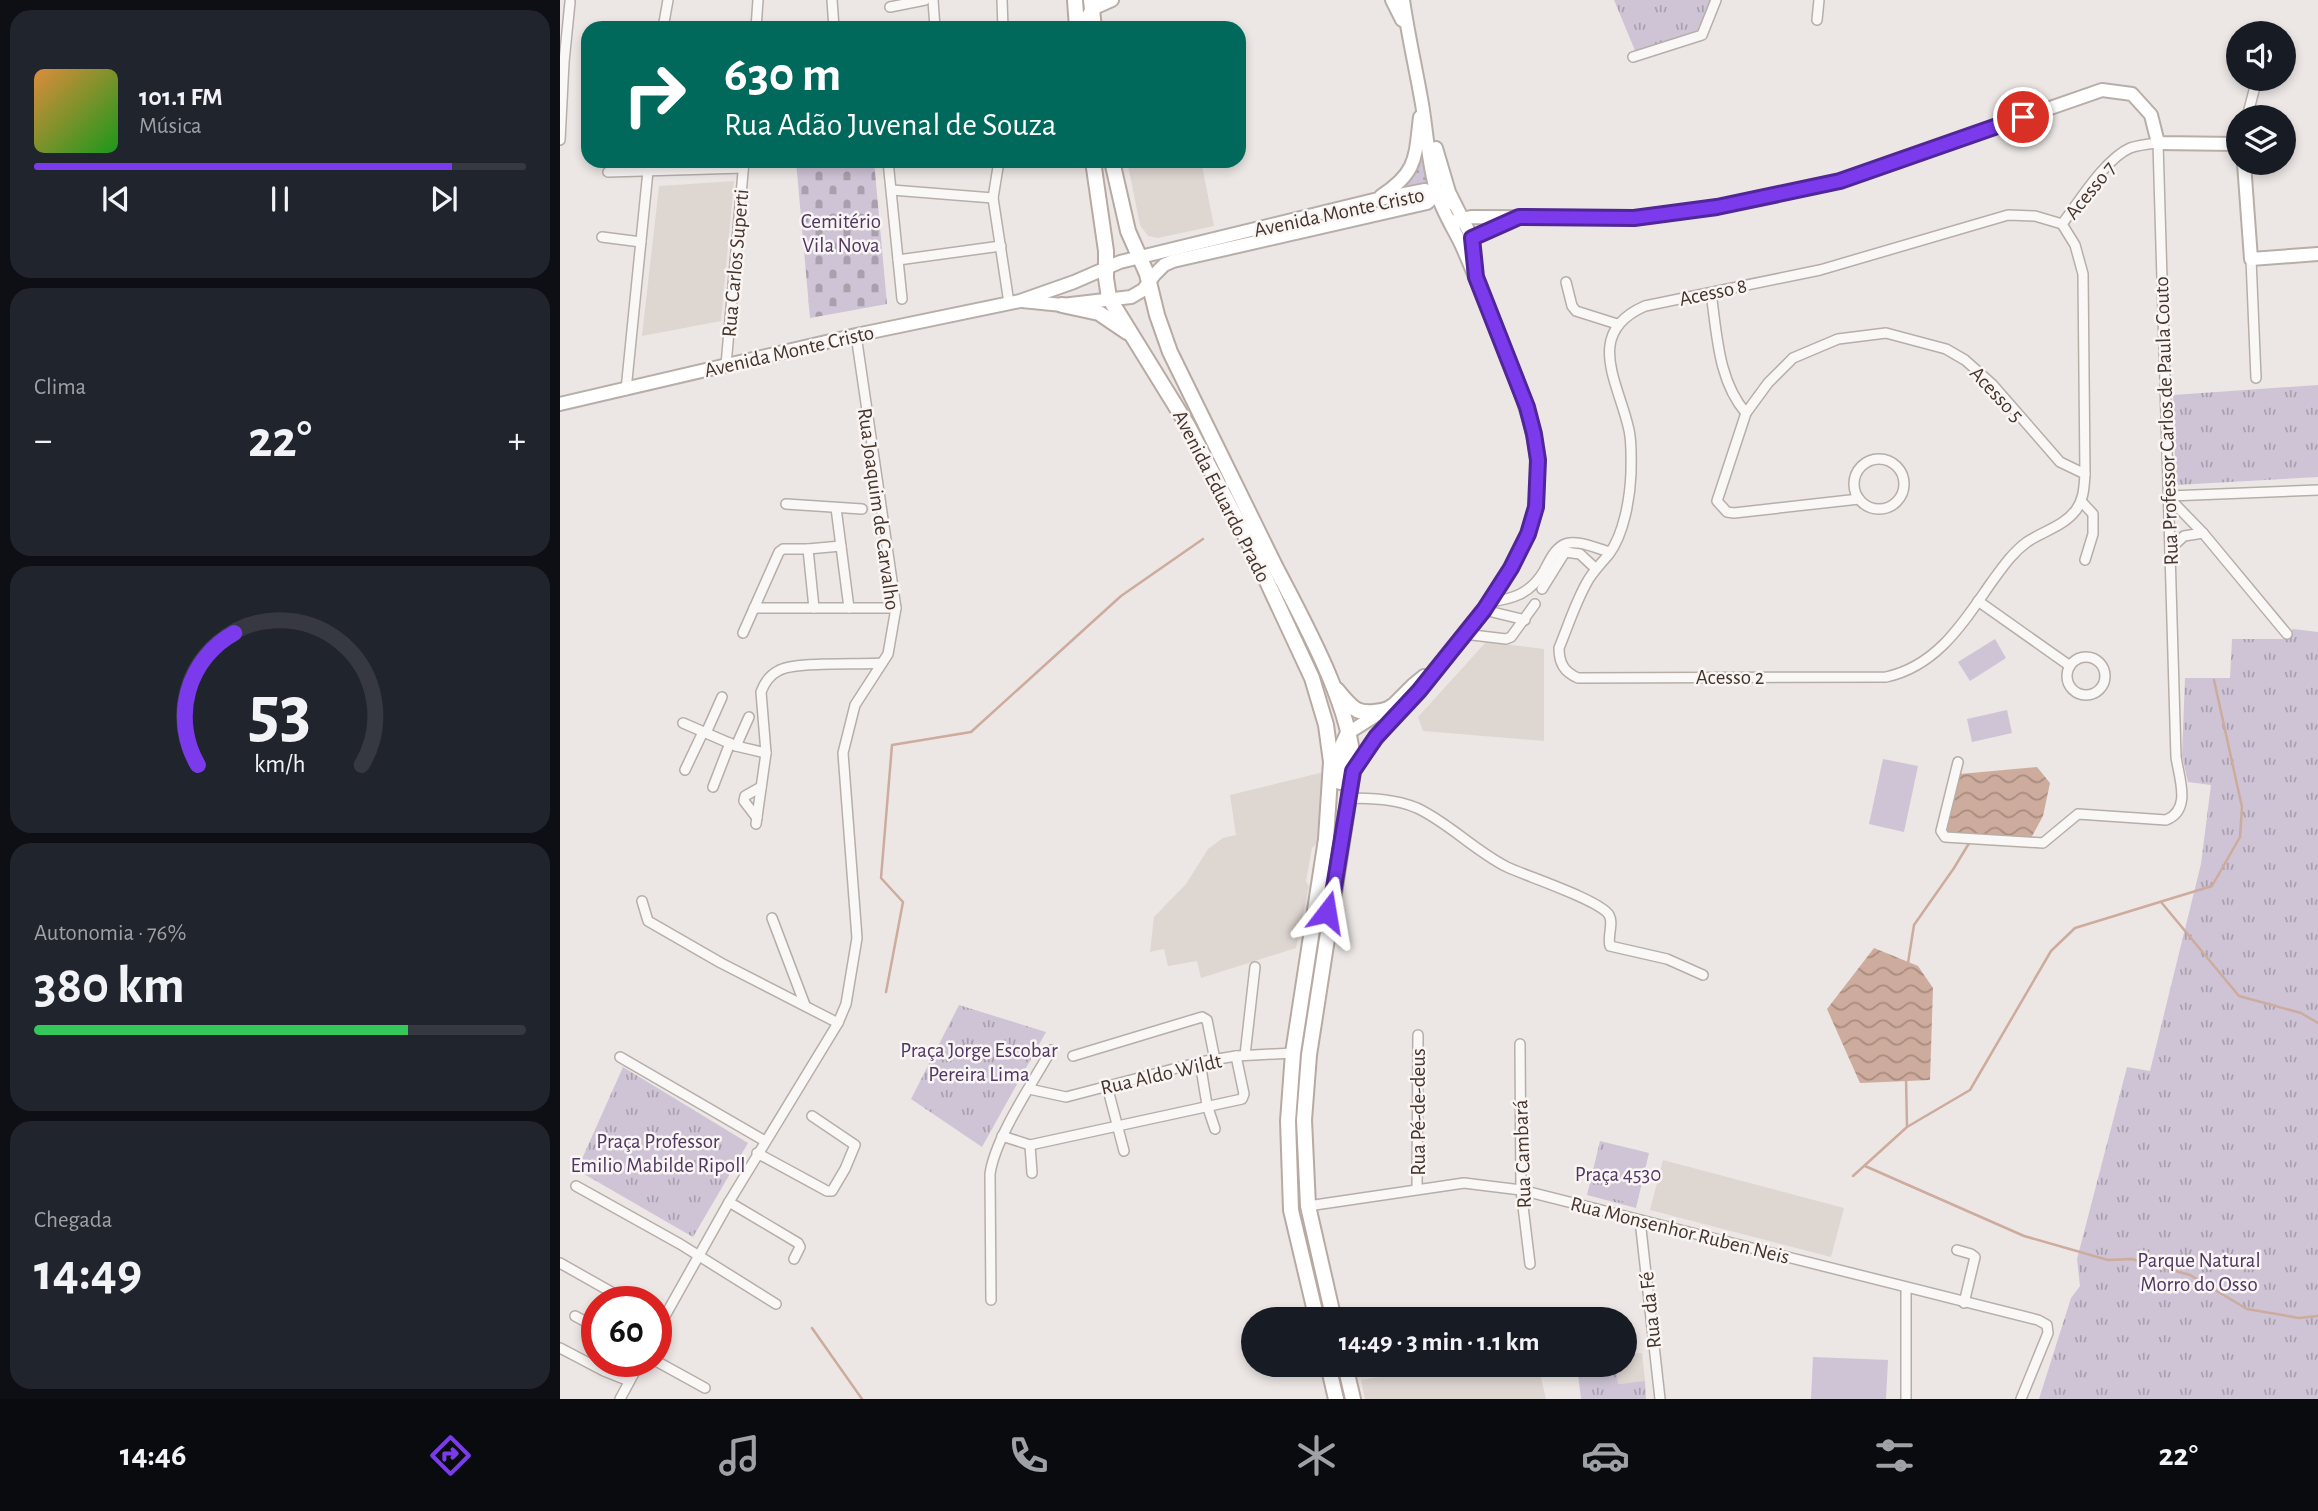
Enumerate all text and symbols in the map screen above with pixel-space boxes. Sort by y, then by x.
map controls [2226,21,2296,175]
button: sound [2226,21,2296,91]
icon: right [609,49,700,140]
text: 630 m [724,51,841,100]
text: 101.1 FM [139,84,223,110]
pin [1993,87,2053,147]
icon: arrive [2004,98,2042,136]
button: layers [2226,105,2296,175]
text: Rua Adão Juvenal de Souza [724,109,1057,141]
text: Música [139,115,202,138]
street label: Acesso 7 [2061,157,2120,223]
icon: previous [97,180,135,218]
icon: pause [261,180,299,218]
icon: next [425,180,463,218]
street label: Avenida Monte Cristo [1252,184,1426,241]
street label: Rua Carlos Superti [719,188,752,338]
park label: Cemitério Vila Nova [801,211,881,256]
street label: Acesso 8 [1677,275,1749,310]
street label: Rua Professor Carlos de Paula Couto [2151,276,2182,566]
street label: Avenida Monte Cristo [702,322,876,381]
street label: Acesso 5 [1966,362,2027,426]
text: Clima [34,376,86,399]
street label: Rua Joaquim de Carvalho [854,407,903,612]
street label: Avenida Eduardo Prado [1169,407,1274,586]
text: 22° [248,414,312,466]
text: − [34,422,52,460]
text: + [508,422,526,460]
street label: Acesso 2 [1696,667,1764,688]
text: 53 [249,678,311,751]
text: km/h [254,752,306,777]
position arrow [1290,875,1364,949]
text: Autonomia · 76% [34,922,186,945]
text: 380 km [34,960,185,1012]
park label: Praça Jorge Escobar Pereira Lima [900,1040,1058,1085]
street label: Rua Pé-de-deus [1408,1048,1429,1176]
street label: Rua Aldo Wildt [1098,1050,1224,1099]
street label: Rua Cambará [1510,1099,1535,1209]
park label: Praça Professor Emilio Mabilde Ripoll [570,1131,746,1176]
park label: Praça 4530 [1575,1164,1661,1185]
street label: Rua Monsenhor Ruben Neis [1568,1193,1792,1268]
text: Chegada [34,1209,112,1232]
text: 14:49 [34,1247,142,1299]
park label: Parque Natural Morro do Osso [2137,1250,2261,1295]
street label: Rua da Fé [1636,1270,1665,1349]
speed limit sign: 60 [581,1286,672,1377]
text: 14:49 · 3 min · 1.1 km [1339,1329,1539,1355]
icon: directions [426,1431,475,1480]
icon: music [715,1431,764,1480]
icon: phone [1004,1431,1053,1480]
icon: climate [1292,1431,1341,1480]
icon: car [1581,1431,1630,1480]
icon: filters [1870,1431,1919,1480]
text: 14:46 [120,1439,186,1471]
text: 22° [2159,1439,2198,1471]

